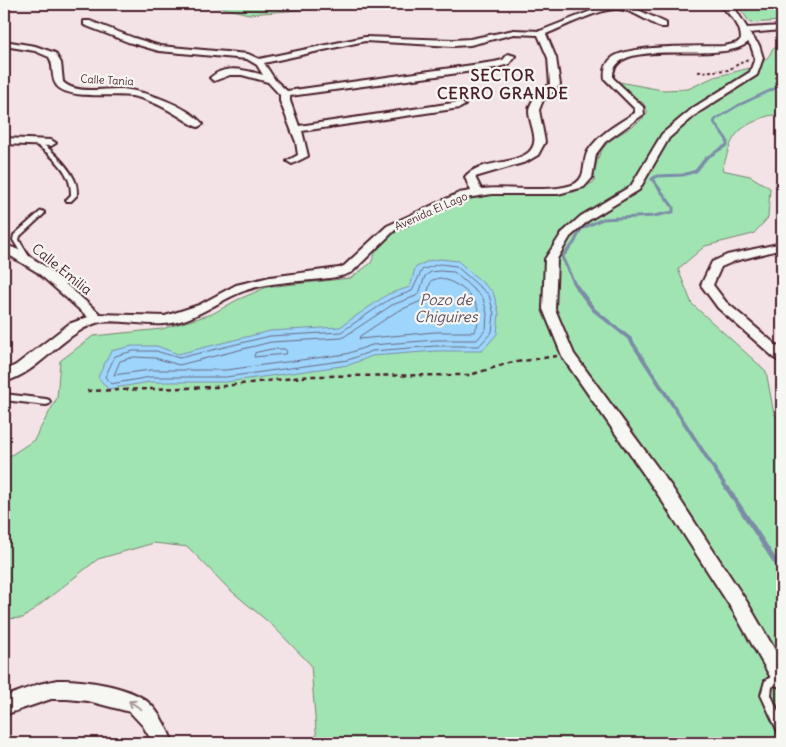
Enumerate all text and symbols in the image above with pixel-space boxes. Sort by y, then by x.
district label: SECTOR CERRO GRANDE [437,65,569,103]
street label: Calle Tania [80,72,134,88]
street label: Avenida El Lago [392,189,470,233]
street label: Calle Emilia [28,239,96,299]
water label: Pozo de Chiguires [415,290,479,326]
one-way arrow [128,700,142,710]

